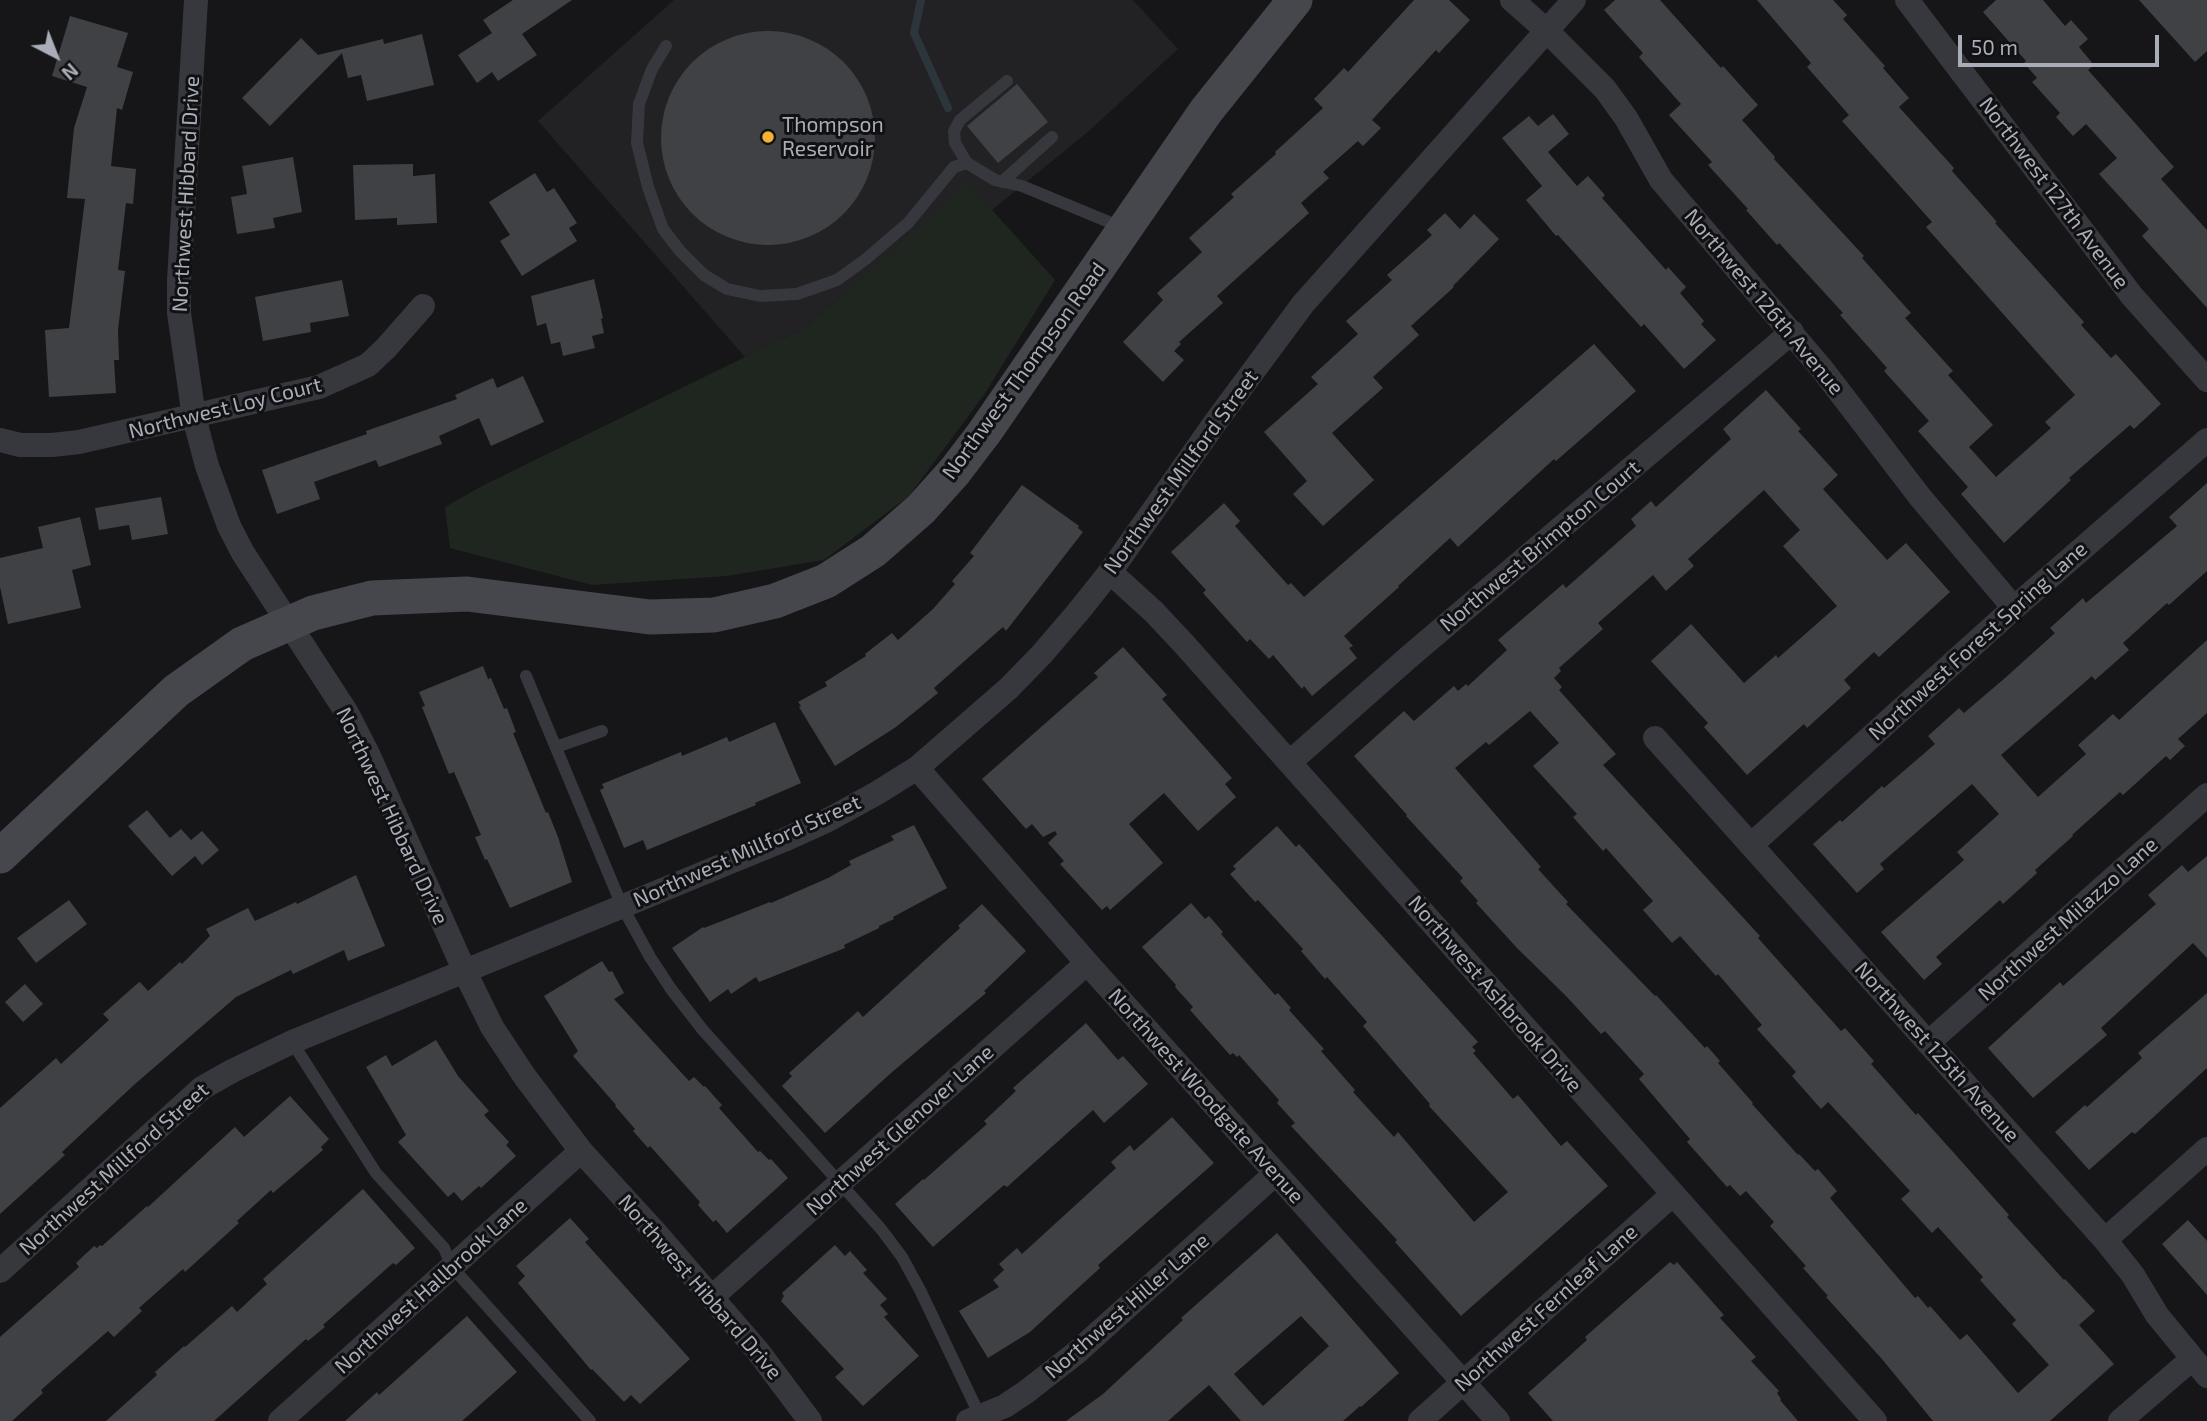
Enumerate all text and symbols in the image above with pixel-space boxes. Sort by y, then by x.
north arrow [21,21,91,91]
scale bar [1962,21,2163,65]
text: 50 m [1971,34,2018,59]
text: N [58,59,83,85]
street label: Northwest Hibbard Drive [167,75,205,313]
street label: Northwest 127th Avenue [1974,92,2134,294]
place label: Thompson Reservoir [782,112,884,162]
marker: Thompson Reservoir [760,129,776,145]
street label: Northwest 126th Avenue [1679,204,1849,400]
street label: Northwest Thompson Road [937,258,1111,484]
street label: Northwest Millford Street [1098,365,1264,579]
street label: Northwest Loy Court [126,372,324,444]
street label: Northwest Brimpton Court [1435,455,1645,637]
street label: Northwest Forest Spring Lane [1864,536,2092,746]
street label: Northwest Hibbard Drive [331,703,453,929]
street label: Northwest Millford Street [629,789,865,913]
street label: Northwest Milazzo Lane [1973,832,2163,1006]
street label: Northwest Ashbrook Drive [1403,891,1587,1097]
street label: Northwest 125th Avenue [1849,957,2025,1147]
street label: Northwest Woodgate Avenue [1103,983,1309,1209]
street label: Northwest Glenover Lane [801,1039,999,1221]
street label: Northwest Millford Street [14,1077,214,1261]
street label: Northwest Hibbard Drive [613,1189,787,1385]
street label: Northwest Hallbrook Lane [330,1193,532,1379]
street label: Northwest Fernleaf Lane [1449,1219,1643,1397]
street label: Northwest Hiller Lane [1040,1228,1214,1384]

